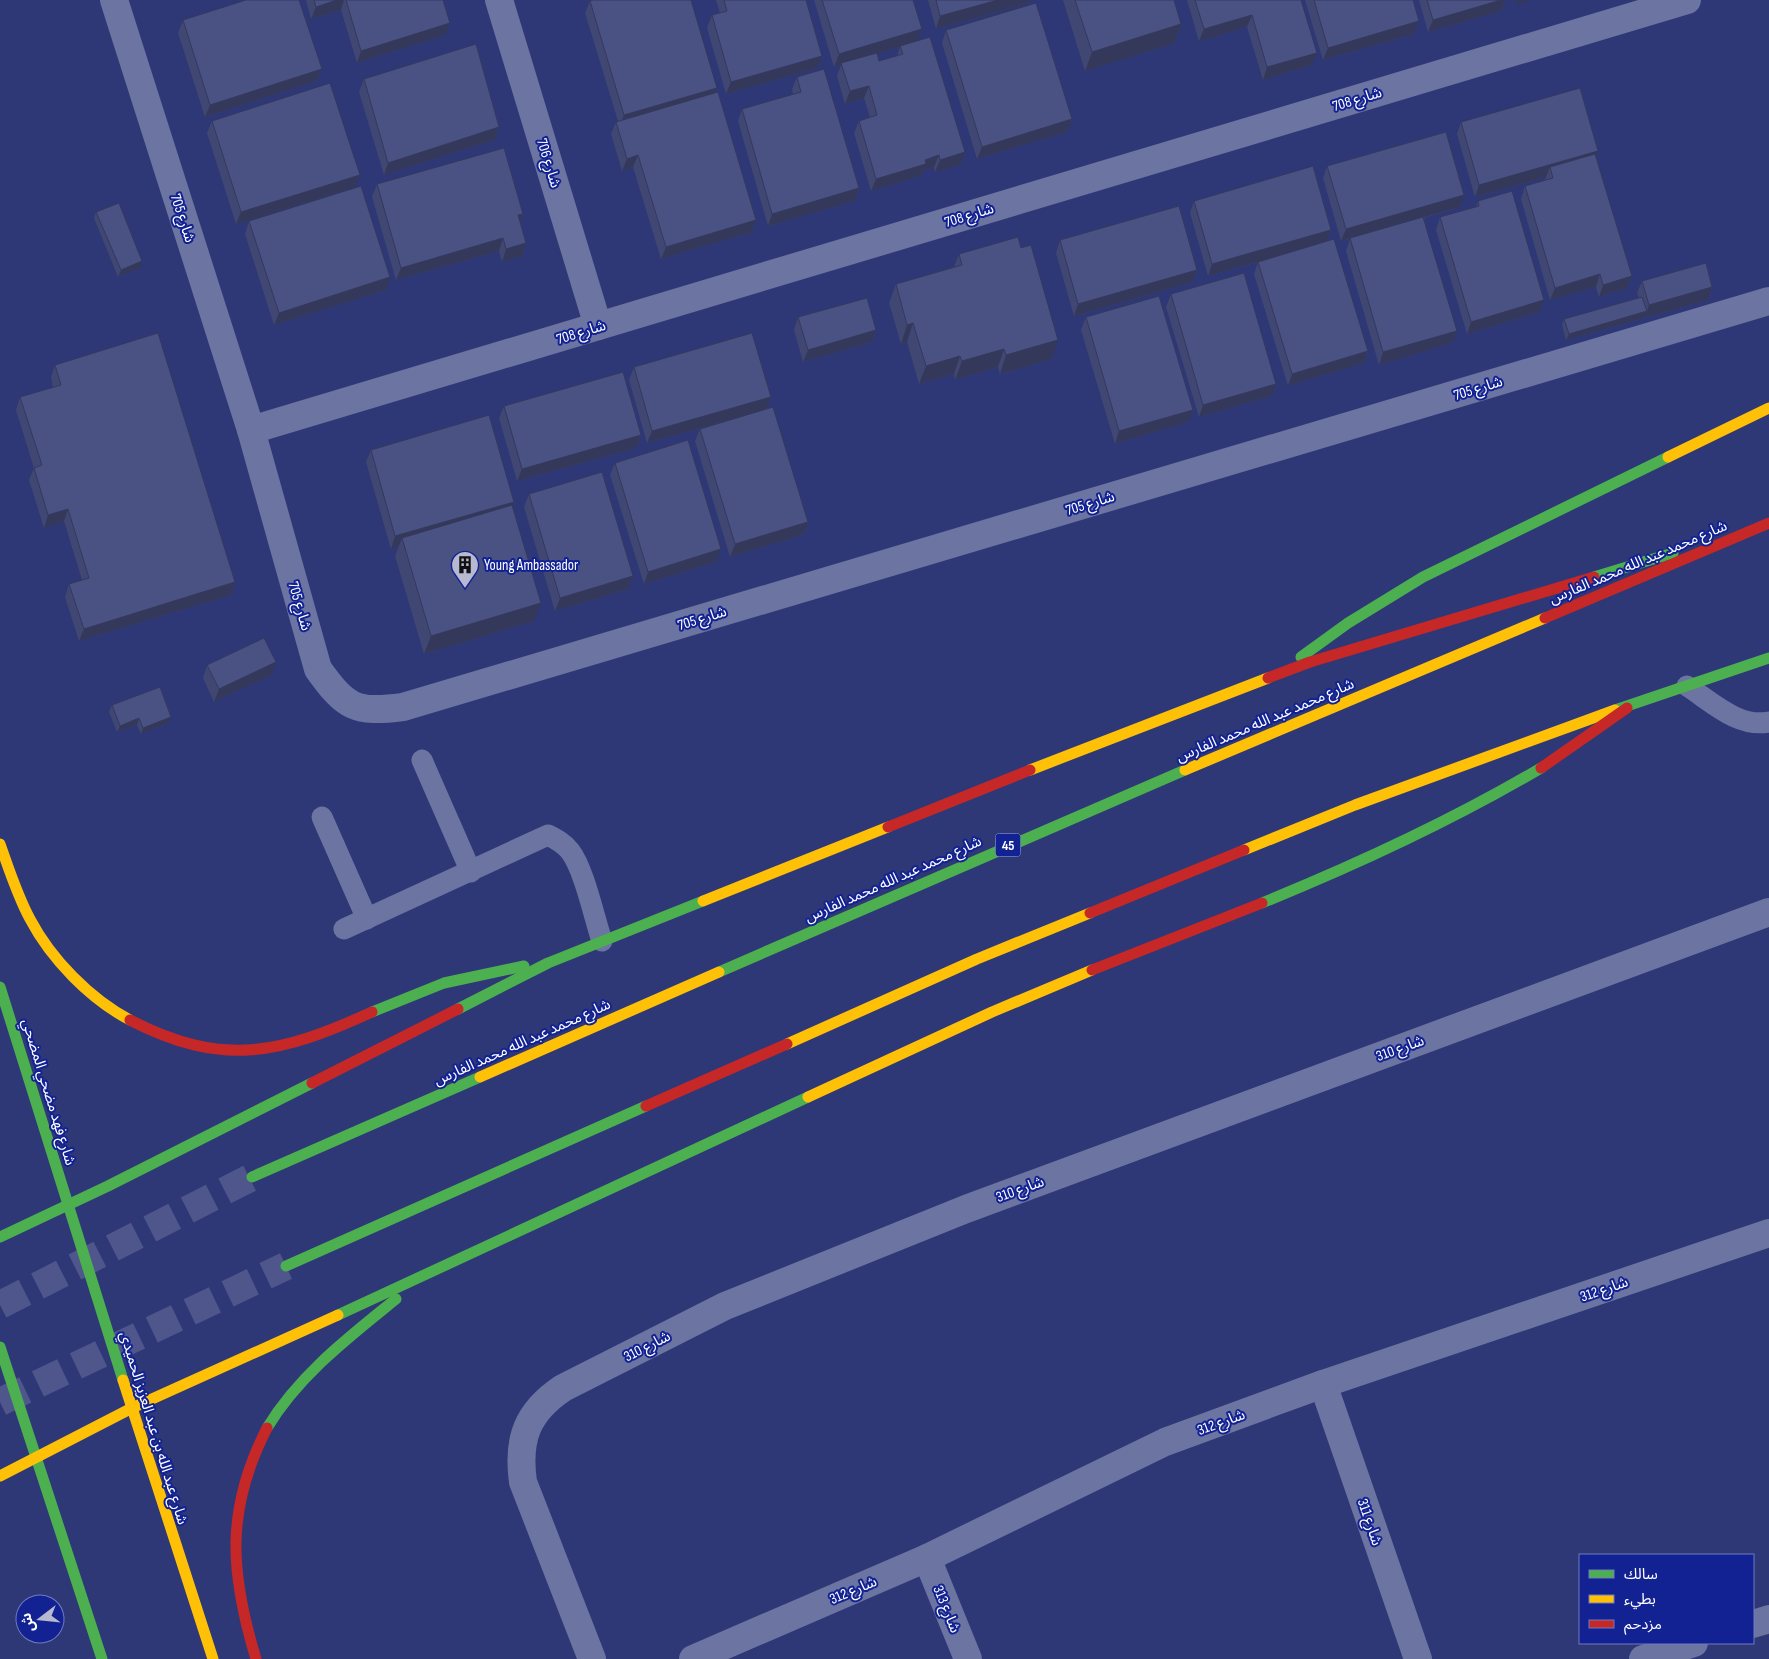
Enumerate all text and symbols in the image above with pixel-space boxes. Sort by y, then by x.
street label: شارع 708 [1330,83,1385,118]
street label: شارع 706 [530,136,565,191]
street label: شارع 705 [164,191,199,246]
street label: شارع 708 [942,199,997,234]
street label: شارع 708 [554,316,609,351]
street label: شارع 705 [1451,372,1506,407]
street label: شارع 705 [1063,487,1118,522]
street label: شارع محمد عبد الله محمد الفارس [1546,516,1731,610]
building icon: Young Ambassador [450,550,480,589]
place label: Young Ambassador [484,556,579,575]
street label: شارع 705 [282,579,316,634]
street label: شارع 705 [675,602,730,637]
street label: شارع محمد عبد الله محمد الفارس [1173,674,1358,768]
street label: شارع محمد عبد الله محمد الفارس [802,832,986,929]
road number: 45 [996,834,1020,856]
street label: شارع محمد عبد الله محمد الفارس [431,995,615,1092]
street label: شارع فهد مضحي المضحي [15,1017,80,1169]
street label: شارع 310 [1373,1031,1428,1068]
street label: شارع 310 [993,1172,1048,1209]
street label: شارع 312 [1578,1272,1632,1308]
street label: شارع 310 [621,1327,675,1368]
street label: شارع عبد الله بن عبد العزيز الحميدي [113,1329,192,1528]
street label: شارع 312 [1195,1405,1249,1442]
street label: شارع 311 [1351,1496,1386,1549]
legend [1579,1554,1754,1644]
text: سالك [1624,1565,1658,1584]
street label: شارع 312 [827,1572,881,1611]
street label: شارع 313 [927,1583,965,1637]
text: بطيء [1624,1590,1656,1610]
north arrow [15,1594,65,1644]
text: ش [17,1611,39,1634]
text: مزدحم [1624,1615,1662,1635]

